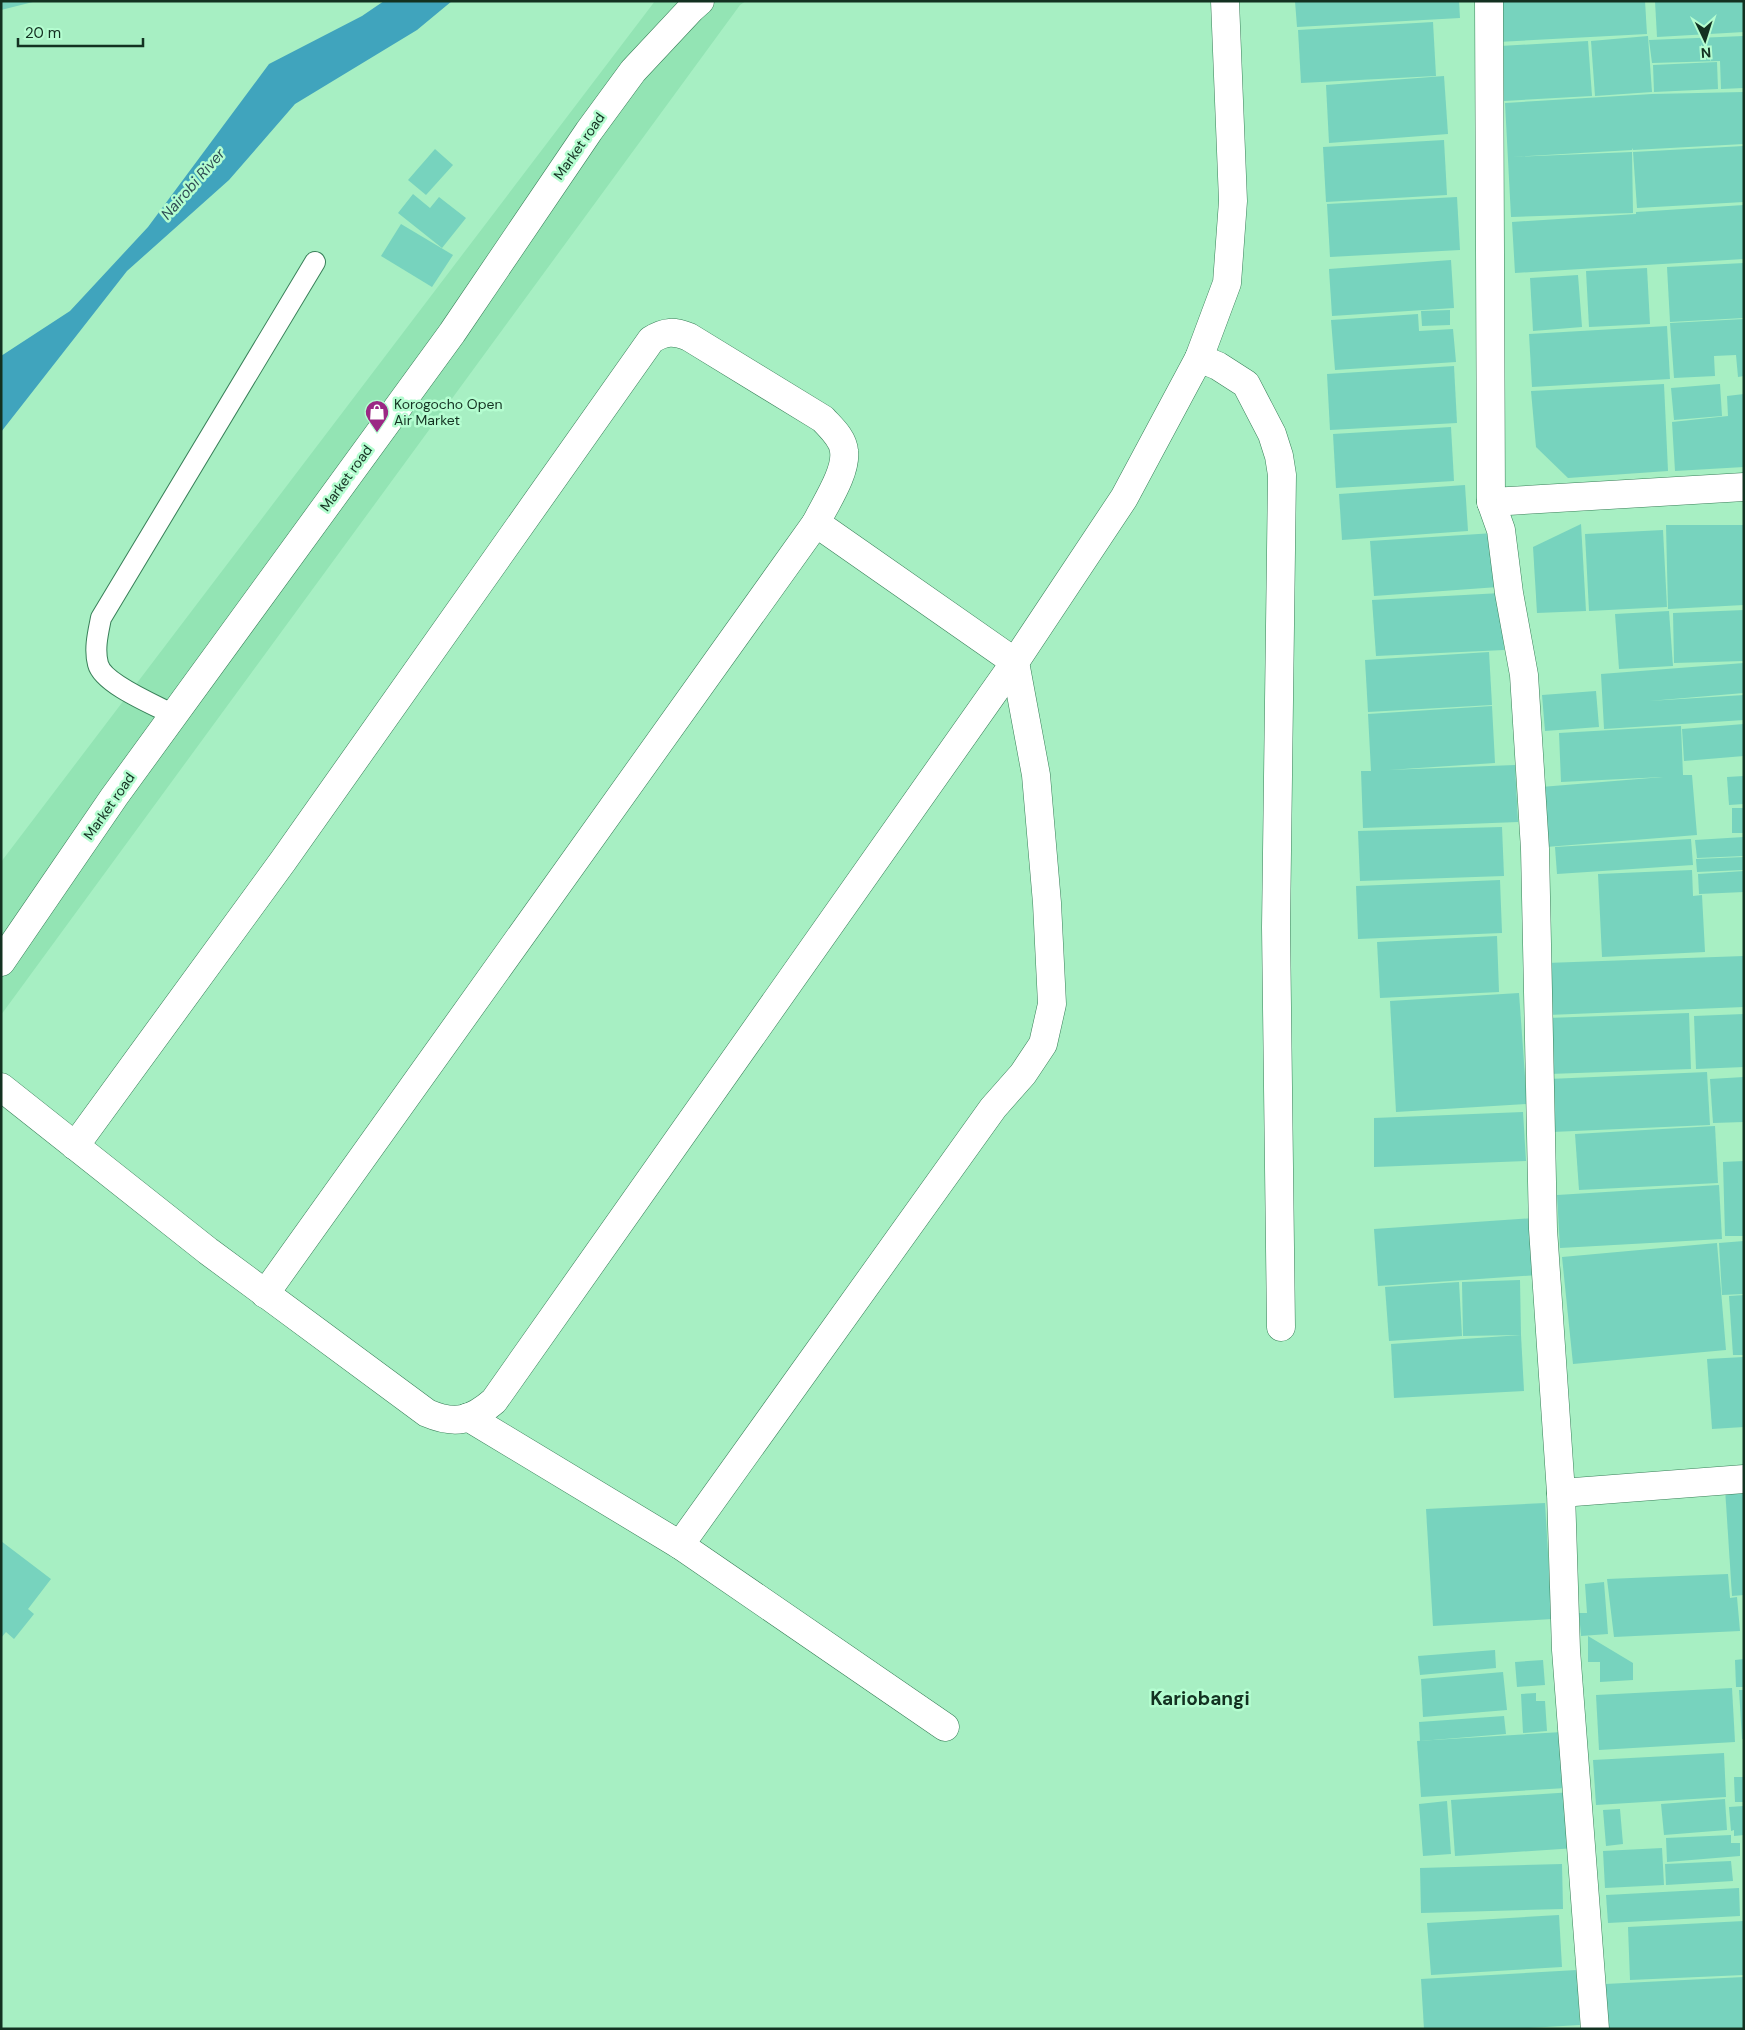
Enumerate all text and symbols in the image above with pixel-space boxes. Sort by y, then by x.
scale bar [18,15,142,47]
north arrow [1680,15,1730,65]
text: 20 m [25,23,61,43]
text: N [1700,44,1712,62]
street label: Market road [549,109,609,183]
water label: Nairobi River [157,144,230,224]
place label: Korogocho Open Air Market [394,395,502,429]
shop icon: Korogocho Open Air Market [364,399,390,433]
street label: Market road [316,441,376,515]
street label: Market road [79,769,139,843]
district label: Kariobangi [1150,1686,1250,1711]

